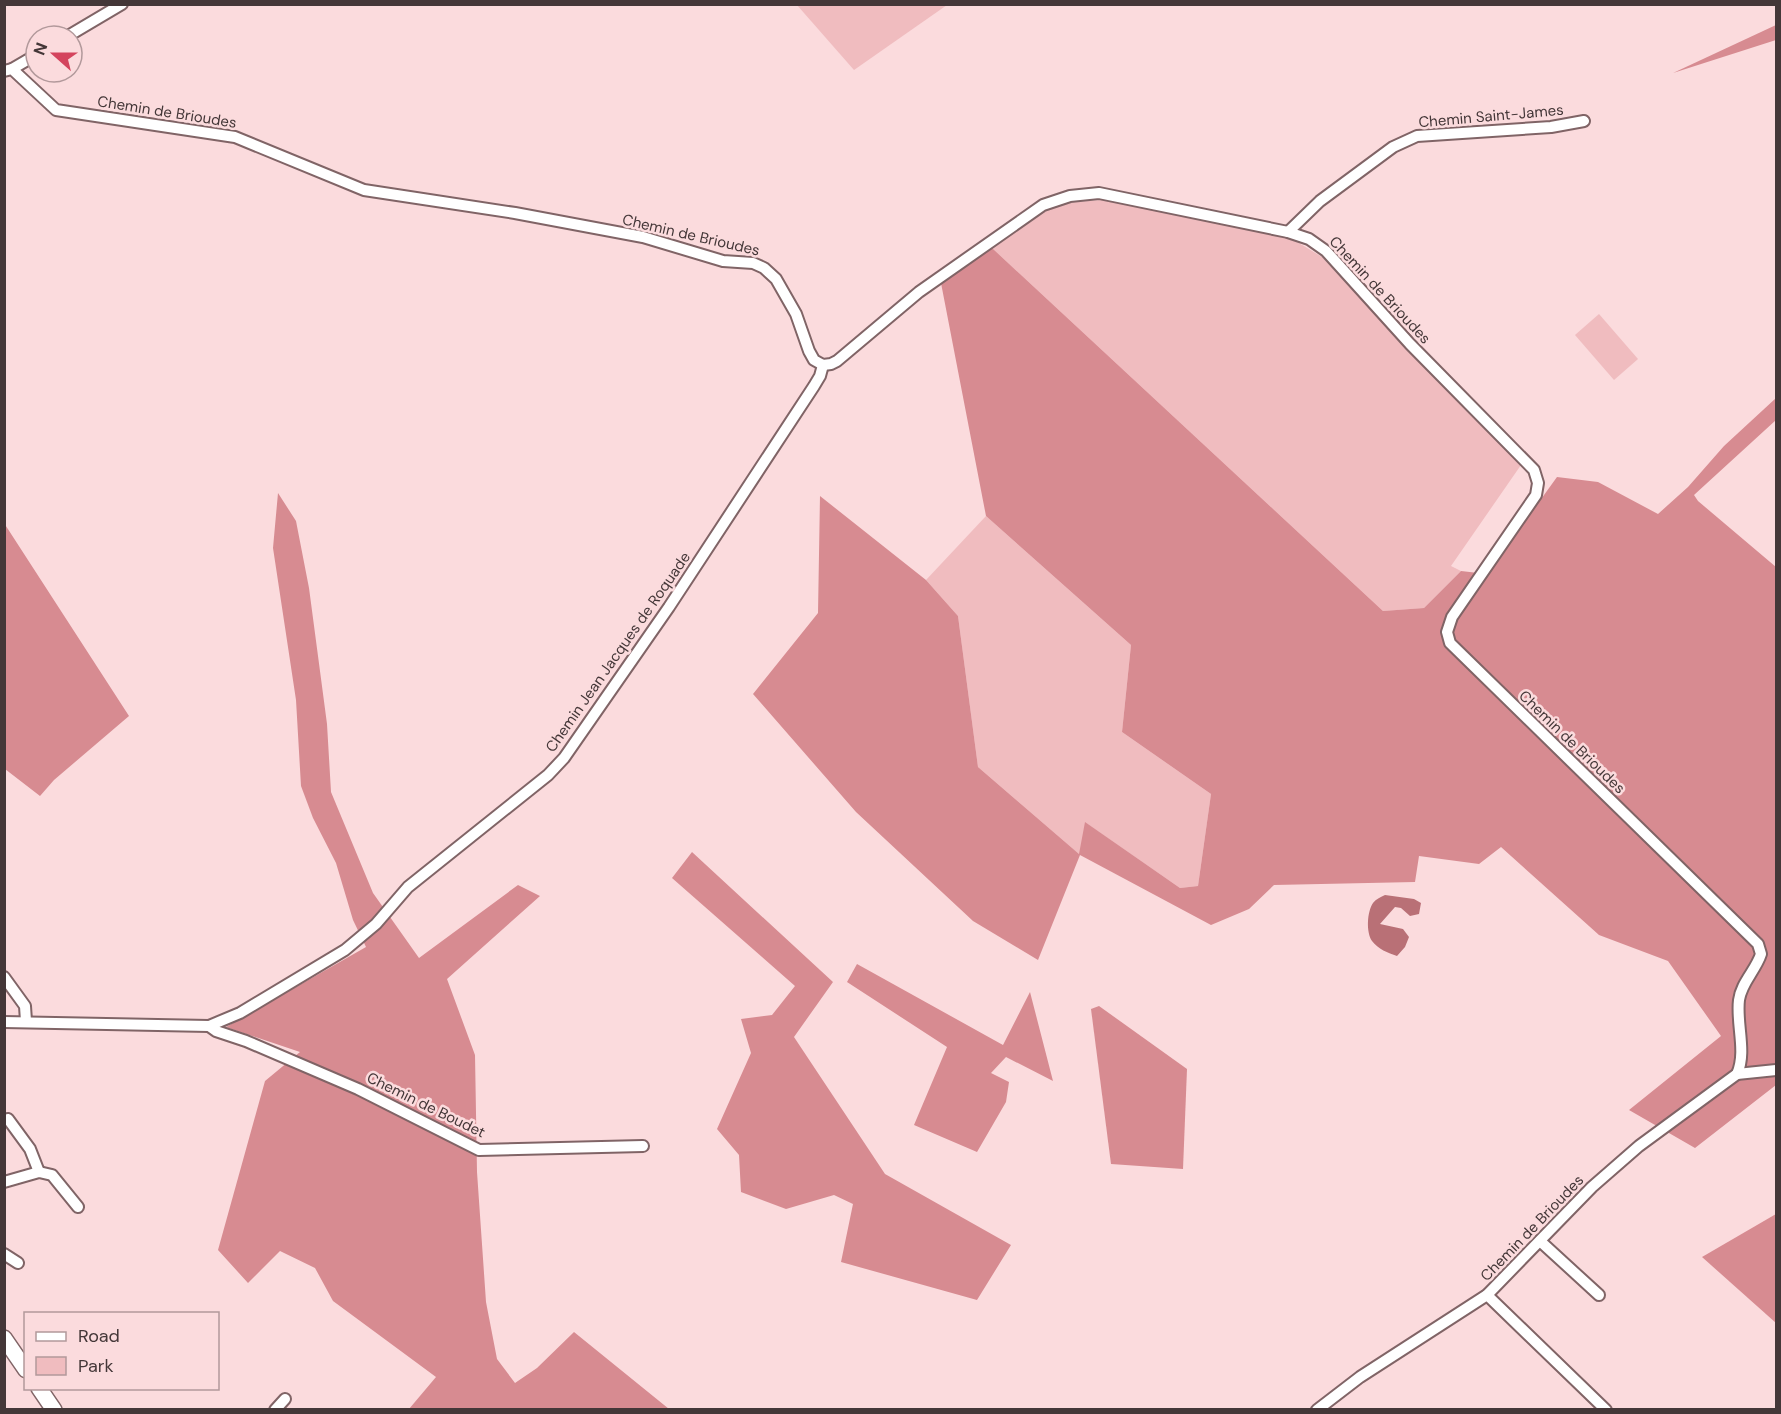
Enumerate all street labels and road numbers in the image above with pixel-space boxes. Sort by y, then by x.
street label: Chemin de Brioudes [96,91,238,133]
street label: Chemin Saint-James [1418,100,1564,132]
street label: Chemin de Brioudes [620,209,762,261]
street label: Chemin de Brioudes [1325,232,1435,348]
street label: Chemin Jean Jacques de Roquade [541,548,695,756]
street label: Chemin de Brioudes [1515,686,1629,798]
street label: Chemin de Boudet [363,1068,489,1142]
street label: Chemin de Brioudes [1476,1171,1588,1285]

